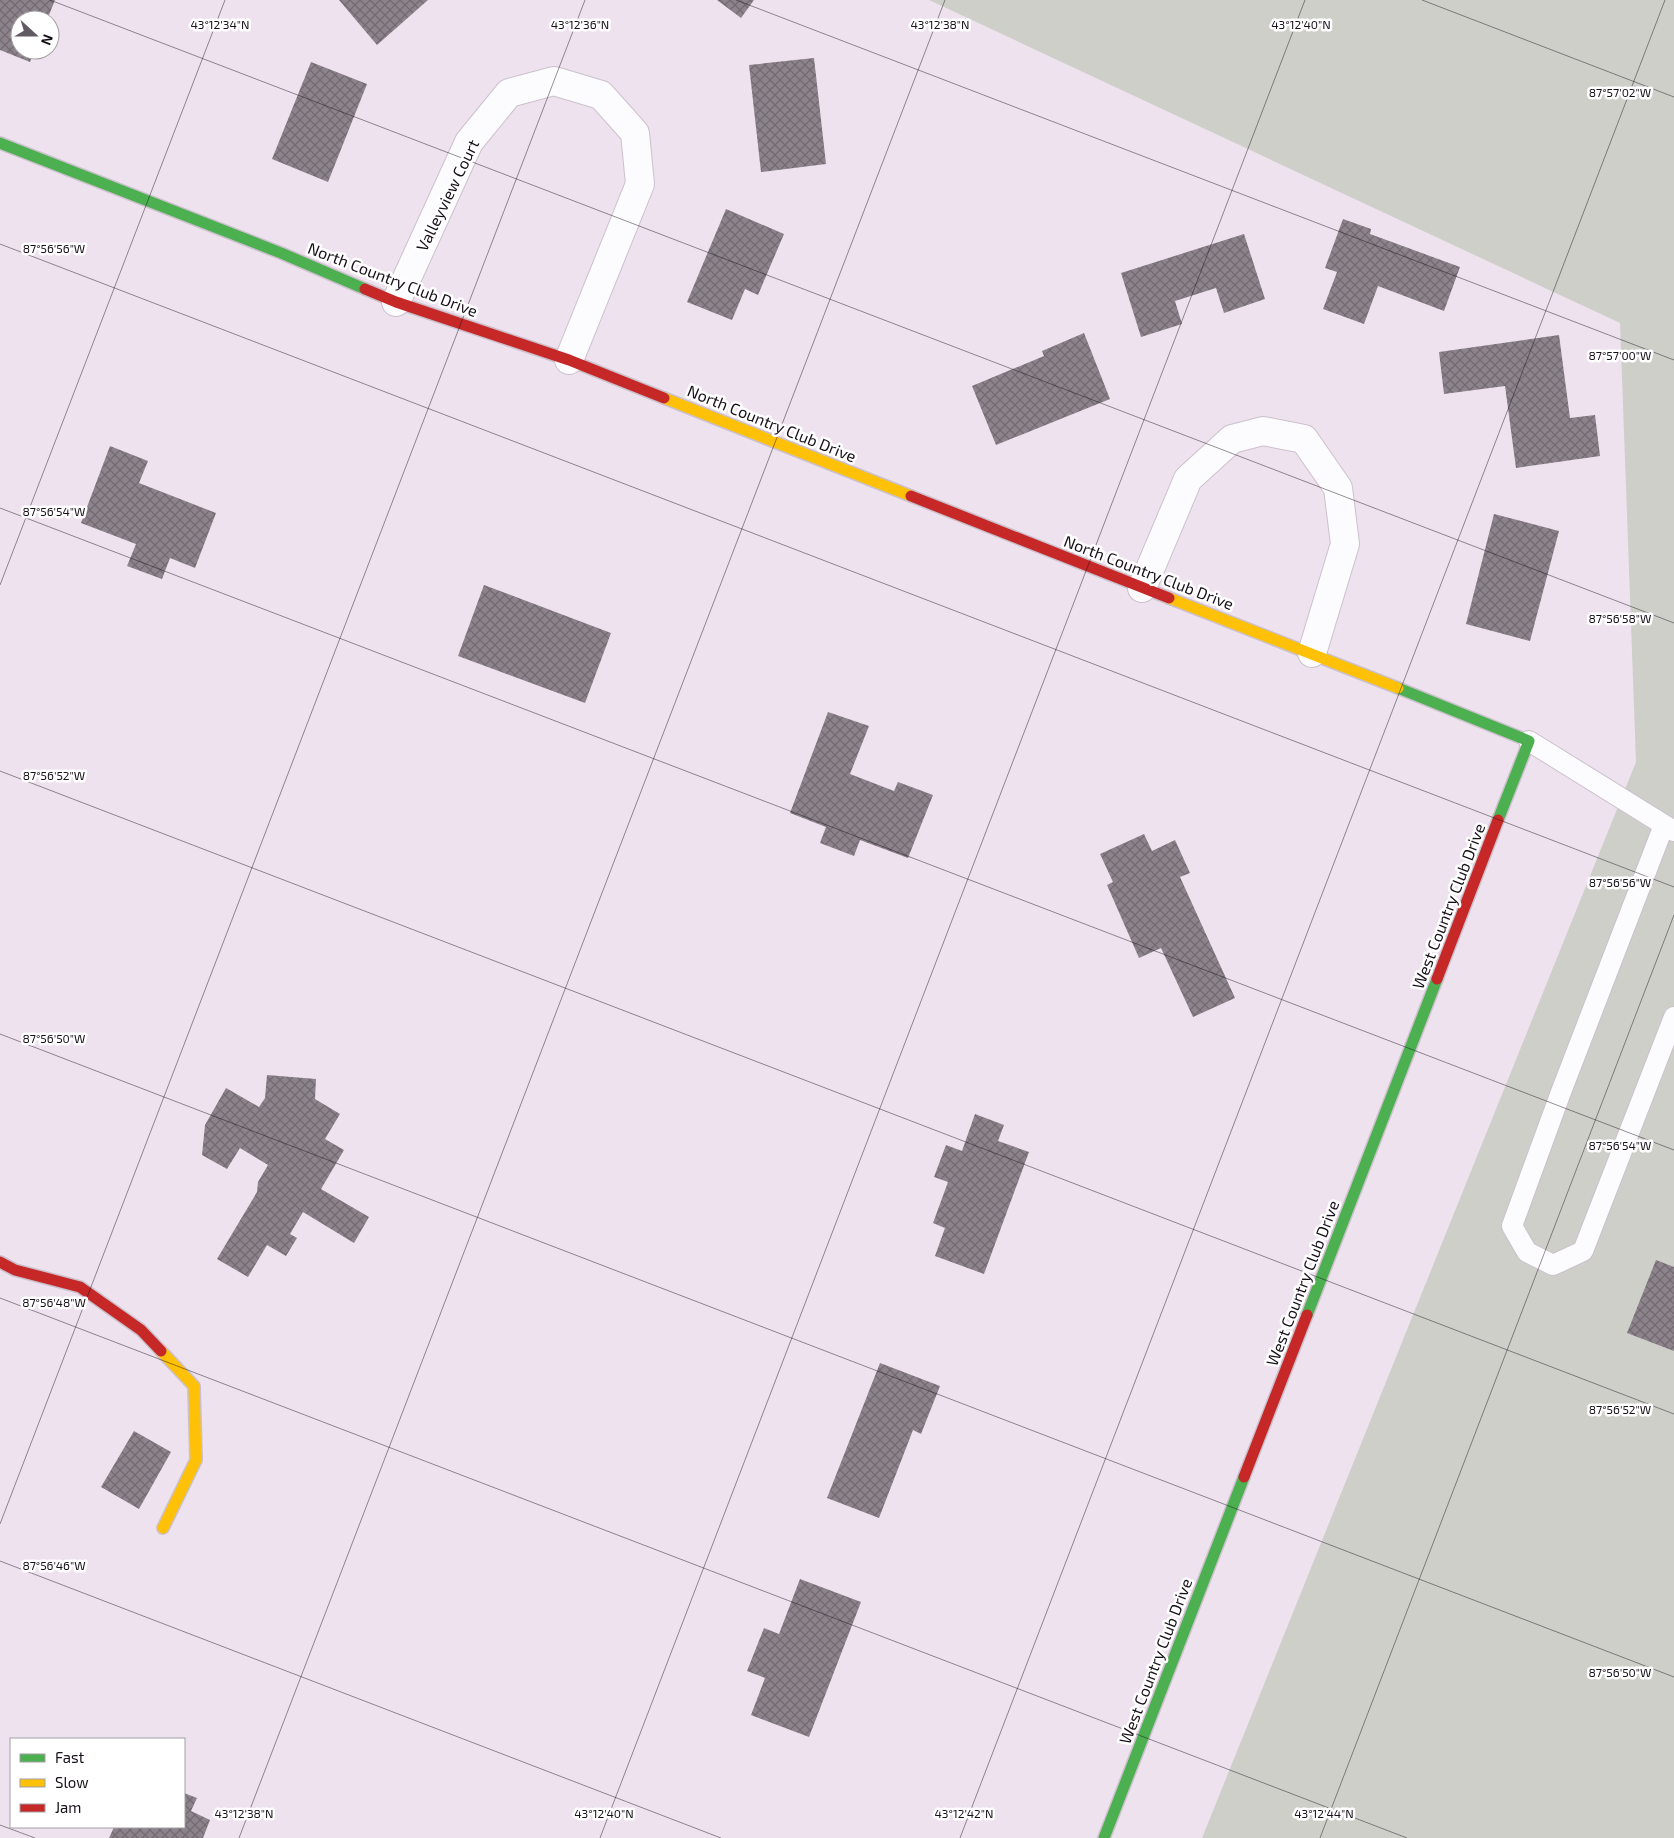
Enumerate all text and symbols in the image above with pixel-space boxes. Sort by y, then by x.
north arrow [10,10,60,60]
text: 43°12'34"N [190,17,250,31]
text: 43°12'36"N [551,17,609,31]
text: 43°12'38"N [910,17,970,31]
text: 43°12'40"N [1271,17,1331,31]
text: N [38,32,57,48]
text: 87°57'02"W [1589,85,1651,99]
street label: Valleyview Court [412,136,482,254]
street label: North Country Club Drive [305,238,481,320]
text: 87°56'56"W [23,241,85,255]
text: 87°57'00"W [1589,348,1651,362]
street label: North Country Club Drive [685,380,859,466]
text: 87°56'54"W [23,504,85,518]
street label: North Country Club Drive [1061,531,1237,613]
text: 87°56'58"W [1589,611,1651,625]
text: 87°56'52"W [23,768,85,782]
street label: West Country Club Drive [1408,821,1488,991]
text: 87°56'56"W [1589,875,1651,889]
text: 87°56'50"W [23,1031,85,1045]
text: 87°56'54"W [1589,1138,1651,1152]
street label: West Country Club Drive [1262,1198,1342,1368]
text: 87°56'48"W [22,1295,86,1309]
text: 87°56'52"W [1589,1402,1651,1416]
text: 87°56'46"W [22,1558,86,1572]
street label: West Country Club Drive [1115,1576,1195,1746]
text: 87°56'50"W [1589,1665,1651,1679]
legend [10,1738,185,1828]
text: Fast [55,1748,85,1766]
text: Slow [55,1773,89,1791]
text: Jam [55,1798,81,1816]
text: 43°12'38"N [214,1806,274,1820]
text: 43°12'40"N [574,1806,634,1820]
text: 43°12'42"N [934,1806,994,1820]
text: 43°12'44"N [1294,1806,1354,1820]

